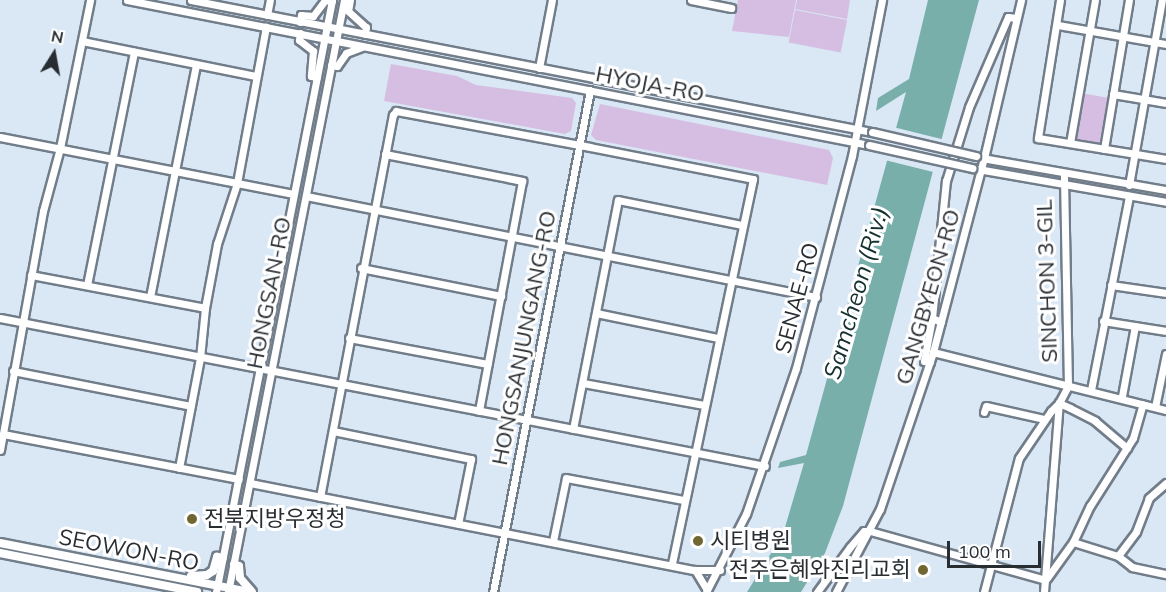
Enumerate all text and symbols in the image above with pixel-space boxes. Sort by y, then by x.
north arrow [24,24,84,84]
text: N [50,25,65,47]
street label: HYOJA-RO [593,61,707,107]
street label: SINCHON 3-GIL [1031,199,1063,363]
water label: Samcheon (Riv.) [818,203,894,383]
street label: GANGBYEON-RO [890,206,966,388]
street label: HONGSANJUNGANG-RO [486,209,562,467]
street label: HONGSAN-RO [241,215,297,371]
street label: SENAE-RO [770,240,824,356]
place label: 전북지방우정청 [204,506,346,532]
marker: 전북지방우정청 [185,512,199,526]
street label: SEOWON-RO [57,523,201,577]
place label: 시티병원 [710,528,791,554]
scale bar [950,529,1044,567]
marker: 시티병원 [691,534,705,548]
text: 100 m [958,540,1011,563]
place label: 전주은혜와진리교회 [729,557,911,583]
marker: 전주은혜와진리교회 [916,563,930,577]

